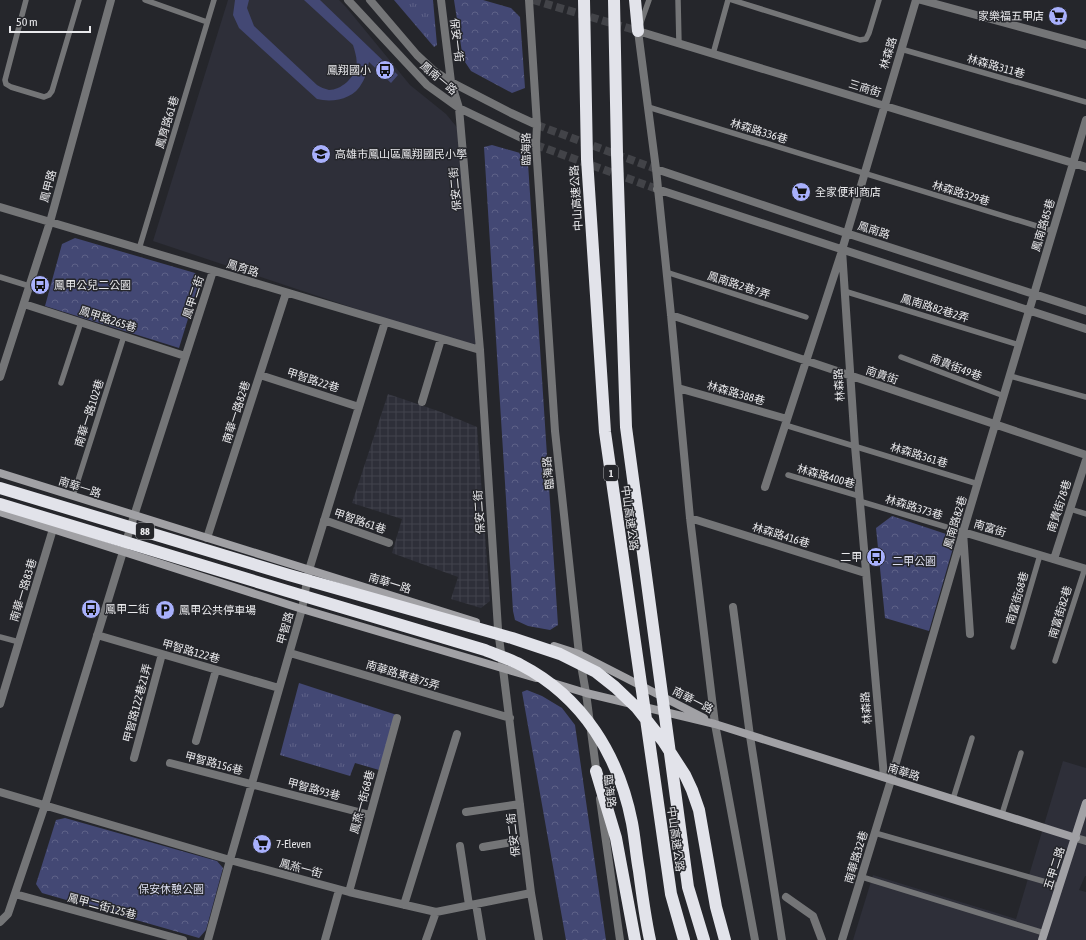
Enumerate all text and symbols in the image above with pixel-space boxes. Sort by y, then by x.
supermarket icon: 家樂福五甲店 [1047,5,1069,27]
scale bar [10,8,90,34]
place label: 家樂福五甲店 [978,10,1044,22]
text: 50 m [16,15,38,29]
street label: 保安一街 [448,17,466,63]
street label: 林森路 [877,35,899,71]
street label: 林森路311巷 [966,52,1026,80]
bus stop icon: 鳳翔國小 [374,59,396,81]
street label: 鳳南一路 [418,59,460,97]
place label: 鳳翔國小 [327,64,371,76]
street label: 三商街 [847,77,883,99]
street label: 鳳育路61巷 [153,94,181,150]
street label: 林森路336巷 [729,117,789,145]
street label: 臨海路 [520,132,532,166]
school or university icon: 高雄市鳳山區鳳翔國民小學 [310,143,332,165]
place label: 高雄市鳳山區鳳翔國民小學 [335,148,467,160]
street label: 中山高速公路 [568,165,584,231]
street label: 保安二街 [447,167,463,211]
street label: 鳳甲路 [38,169,58,203]
street label: 林森路329巷 [931,179,991,207]
supermarket icon: 全家便利商店 [790,181,812,203]
place label: 全家便利商店 [815,186,881,198]
street label: 鳳南路85巷 [1029,197,1057,253]
street label: 鳳南路 [856,219,892,241]
street label: 鳳育路 [225,257,261,279]
street label: 鳳南路2巷7弄 [706,269,772,301]
bus stop icon: 鳳甲公兒二公園 [29,274,51,296]
street label: 鳳甲二街 [180,274,206,320]
place label: 鳳甲公兒二公園 [54,279,131,291]
street label: 鳳南路82巷2弄 [900,292,970,324]
street label: 鳳甲路265巷 [78,304,138,334]
street label: 南貴街49巷 [928,352,984,382]
street label: 南貴街 [864,364,900,386]
street label: 甲智路22巷 [285,366,341,394]
street label: 林森路 [832,368,846,402]
street label: 南華一路102巷 [72,378,106,448]
street label: 南華一路82巷 [220,379,252,445]
street label: 林森路388巷 [706,379,766,407]
street label: 林森路361巷 [889,441,949,469]
street label: 臨海路 [540,456,556,490]
street label: 林森路400巷 [796,462,856,490]
road number: 1 [604,465,618,481]
street label: 南華一路 [57,474,103,500]
street label: 南貴街78巷 [1045,478,1073,534]
street label: 中山高速公路 [619,484,641,552]
street label: 保安二街 [471,490,487,534]
street label: 林森路373巷 [884,493,944,521]
street label: 鳳南路82巷 [941,494,969,550]
street label: 甲智路61巷 [332,506,388,536]
street label: 南富街 [972,517,1008,539]
street label: 林森路416巷 [751,521,811,549]
road number: 88 [136,523,154,539]
bus stop icon: 二甲 [865,546,887,568]
place label: 二甲 [840,551,862,563]
park label: 二甲公園 [892,555,936,567]
street label: 南華一路83巷 [8,557,38,623]
street label: 南富街68巷 [1004,570,1030,626]
street label: 南華一路 [367,571,413,595]
street label: 南富街82巷 [1046,584,1074,640]
bus stop icon: 鳳甲二街 [80,598,102,620]
parking icon: 鳳甲公共停車場 [154,599,176,621]
place label: 鳳甲二街 [105,603,149,615]
place label: 鳳甲公共停車場 [179,604,256,616]
street label: 甲智路 [275,610,295,646]
street label: 甲智路122巷 [161,637,221,665]
street label: 南華路東巷75弄 [365,658,441,692]
street label: 甲智路122巷21弄 [121,662,153,744]
street label: 南華一路 [671,685,715,715]
street label: 林森路 [859,691,873,725]
street label: 甲智路156巷 [184,750,244,776]
street label: 南華路 [886,761,922,783]
street label: 鳳燕一街68巷 [348,769,376,835]
street label: 臨海路 [602,774,618,808]
street label: 甲智路93巷 [286,776,342,802]
street label: 中山高速公路 [665,805,687,873]
street label: 保安二街 [504,812,522,858]
street label: 南華路32巷 [842,829,870,885]
supermarket icon: 7-Eleven [251,833,273,855]
place label: 7-Eleven [276,838,311,850]
street label: 五甲二路 [1041,845,1067,891]
street label: 鳳燕一街 [278,857,324,879]
park label: 保安休憩公園 [138,883,204,895]
street label: 鳳甲二街125巷 [66,891,138,921]

